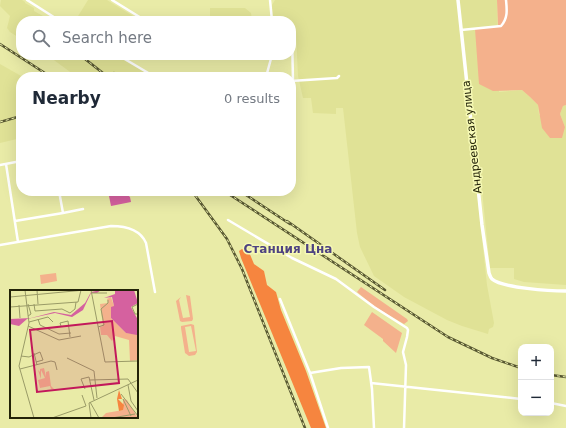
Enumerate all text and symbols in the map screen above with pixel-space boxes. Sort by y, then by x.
search box [16,16,296,60]
icon: search [30,27,52,49]
text: Search here [62,29,152,47]
street label: Андреевская улица [460,80,484,194]
text: Nearby [32,88,101,108]
text: 0 results [224,91,280,106]
district label: Станция Цна [244,242,332,256]
inset map [10,290,138,418]
map controls [518,344,554,416]
button: + [518,344,554,380]
button: − [518,380,554,416]

